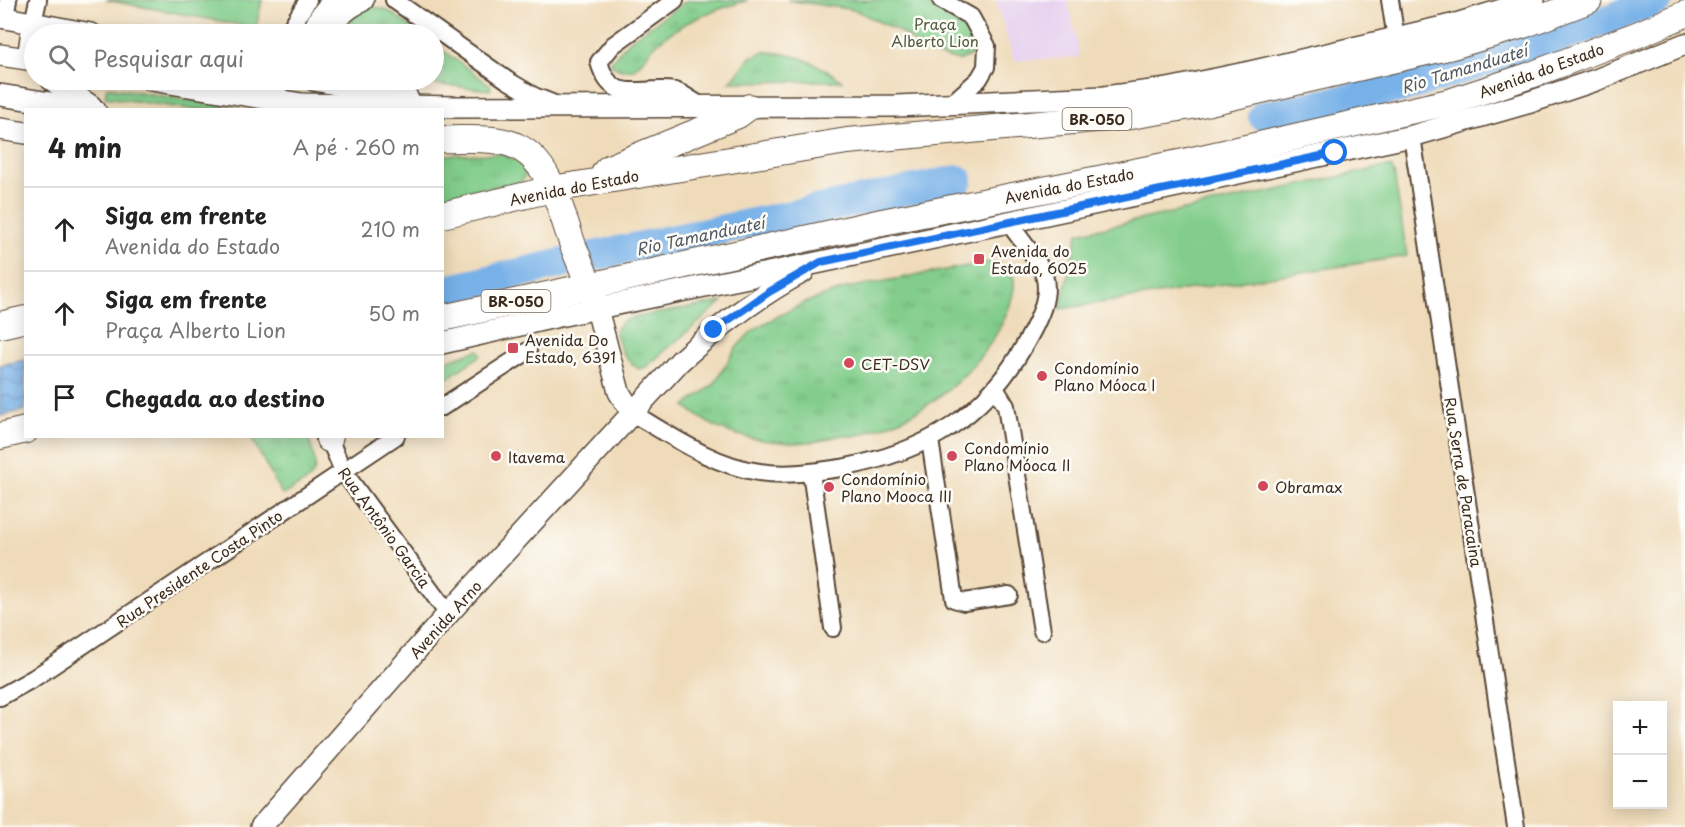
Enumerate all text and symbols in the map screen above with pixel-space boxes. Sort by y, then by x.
park label: Praça Alberto Lion [891,12,979,52]
search box [24,24,444,90]
water label: Rio Tamanduateí [1398,36,1533,99]
street label: Avenida do Estado [1475,37,1607,103]
icon: search [45,41,78,74]
text: Pesquisar aqui [93,41,244,74]
road number: BR-050 [1062,108,1132,130]
text: 4 min [48,128,122,167]
text: A pé · 260 m [293,132,420,162]
route start [1321,139,1347,165]
street label: Avenida do Estado [1002,161,1136,209]
street label: Avenida do Estado [507,163,641,211]
text: Siga em frente [105,198,267,231]
water label: Rio Tamanduateí [634,209,770,260]
icon: ahead [48,213,81,246]
text: 210 m [361,214,420,244]
text: Avenida do Estado [105,231,280,261]
place label: Avenida do Estado, 6025 [991,239,1087,279]
marker: Avenida do Estado, 6025 [972,252,986,266]
text: Siga em frente [105,282,267,315]
road number: BR-050 [482,290,550,312]
icon: ahead [48,297,81,330]
text: 50 m [368,298,420,328]
text: Praça Alberto Lion [105,315,286,345]
route end [700,316,726,342]
place label: Avenida Do Estado, 6391 [525,328,616,368]
marker: Avenida Do Estado, 6391 [506,341,520,355]
place label: CET-DSV [861,352,930,375]
marker: CET-DSV [842,356,856,370]
place label: Condomínio Plano Móoca I [1054,356,1155,396]
marker: Condomínio Plano Móoca I [1035,369,1049,383]
icon: arrive [48,381,81,414]
text: Chegada ao destino [105,381,325,414]
street label: Rua Serra de Paracaina [1439,395,1489,569]
place label: Condomínio Plano Móoca II [964,436,1070,476]
place label: Itavema [508,445,566,468]
marker: Itavema [489,449,503,463]
marker: Condomínio Plano Móoca II [945,449,959,463]
street label: Rua Antônio Garcia [333,462,437,592]
place label: Condomínio Plano Mooca III [841,467,952,507]
place label: Obramax [1275,475,1342,498]
marker: Obramax [1256,479,1270,493]
marker: Condomínio Plano Mooca III [822,480,836,494]
street label: Rua Presidente Costa Pinto [111,504,287,632]
street label: Avenida Arno [404,575,486,663]
map controls [1613,701,1667,809]
button: + [1613,701,1667,755]
button: − [1613,755,1667,809]

